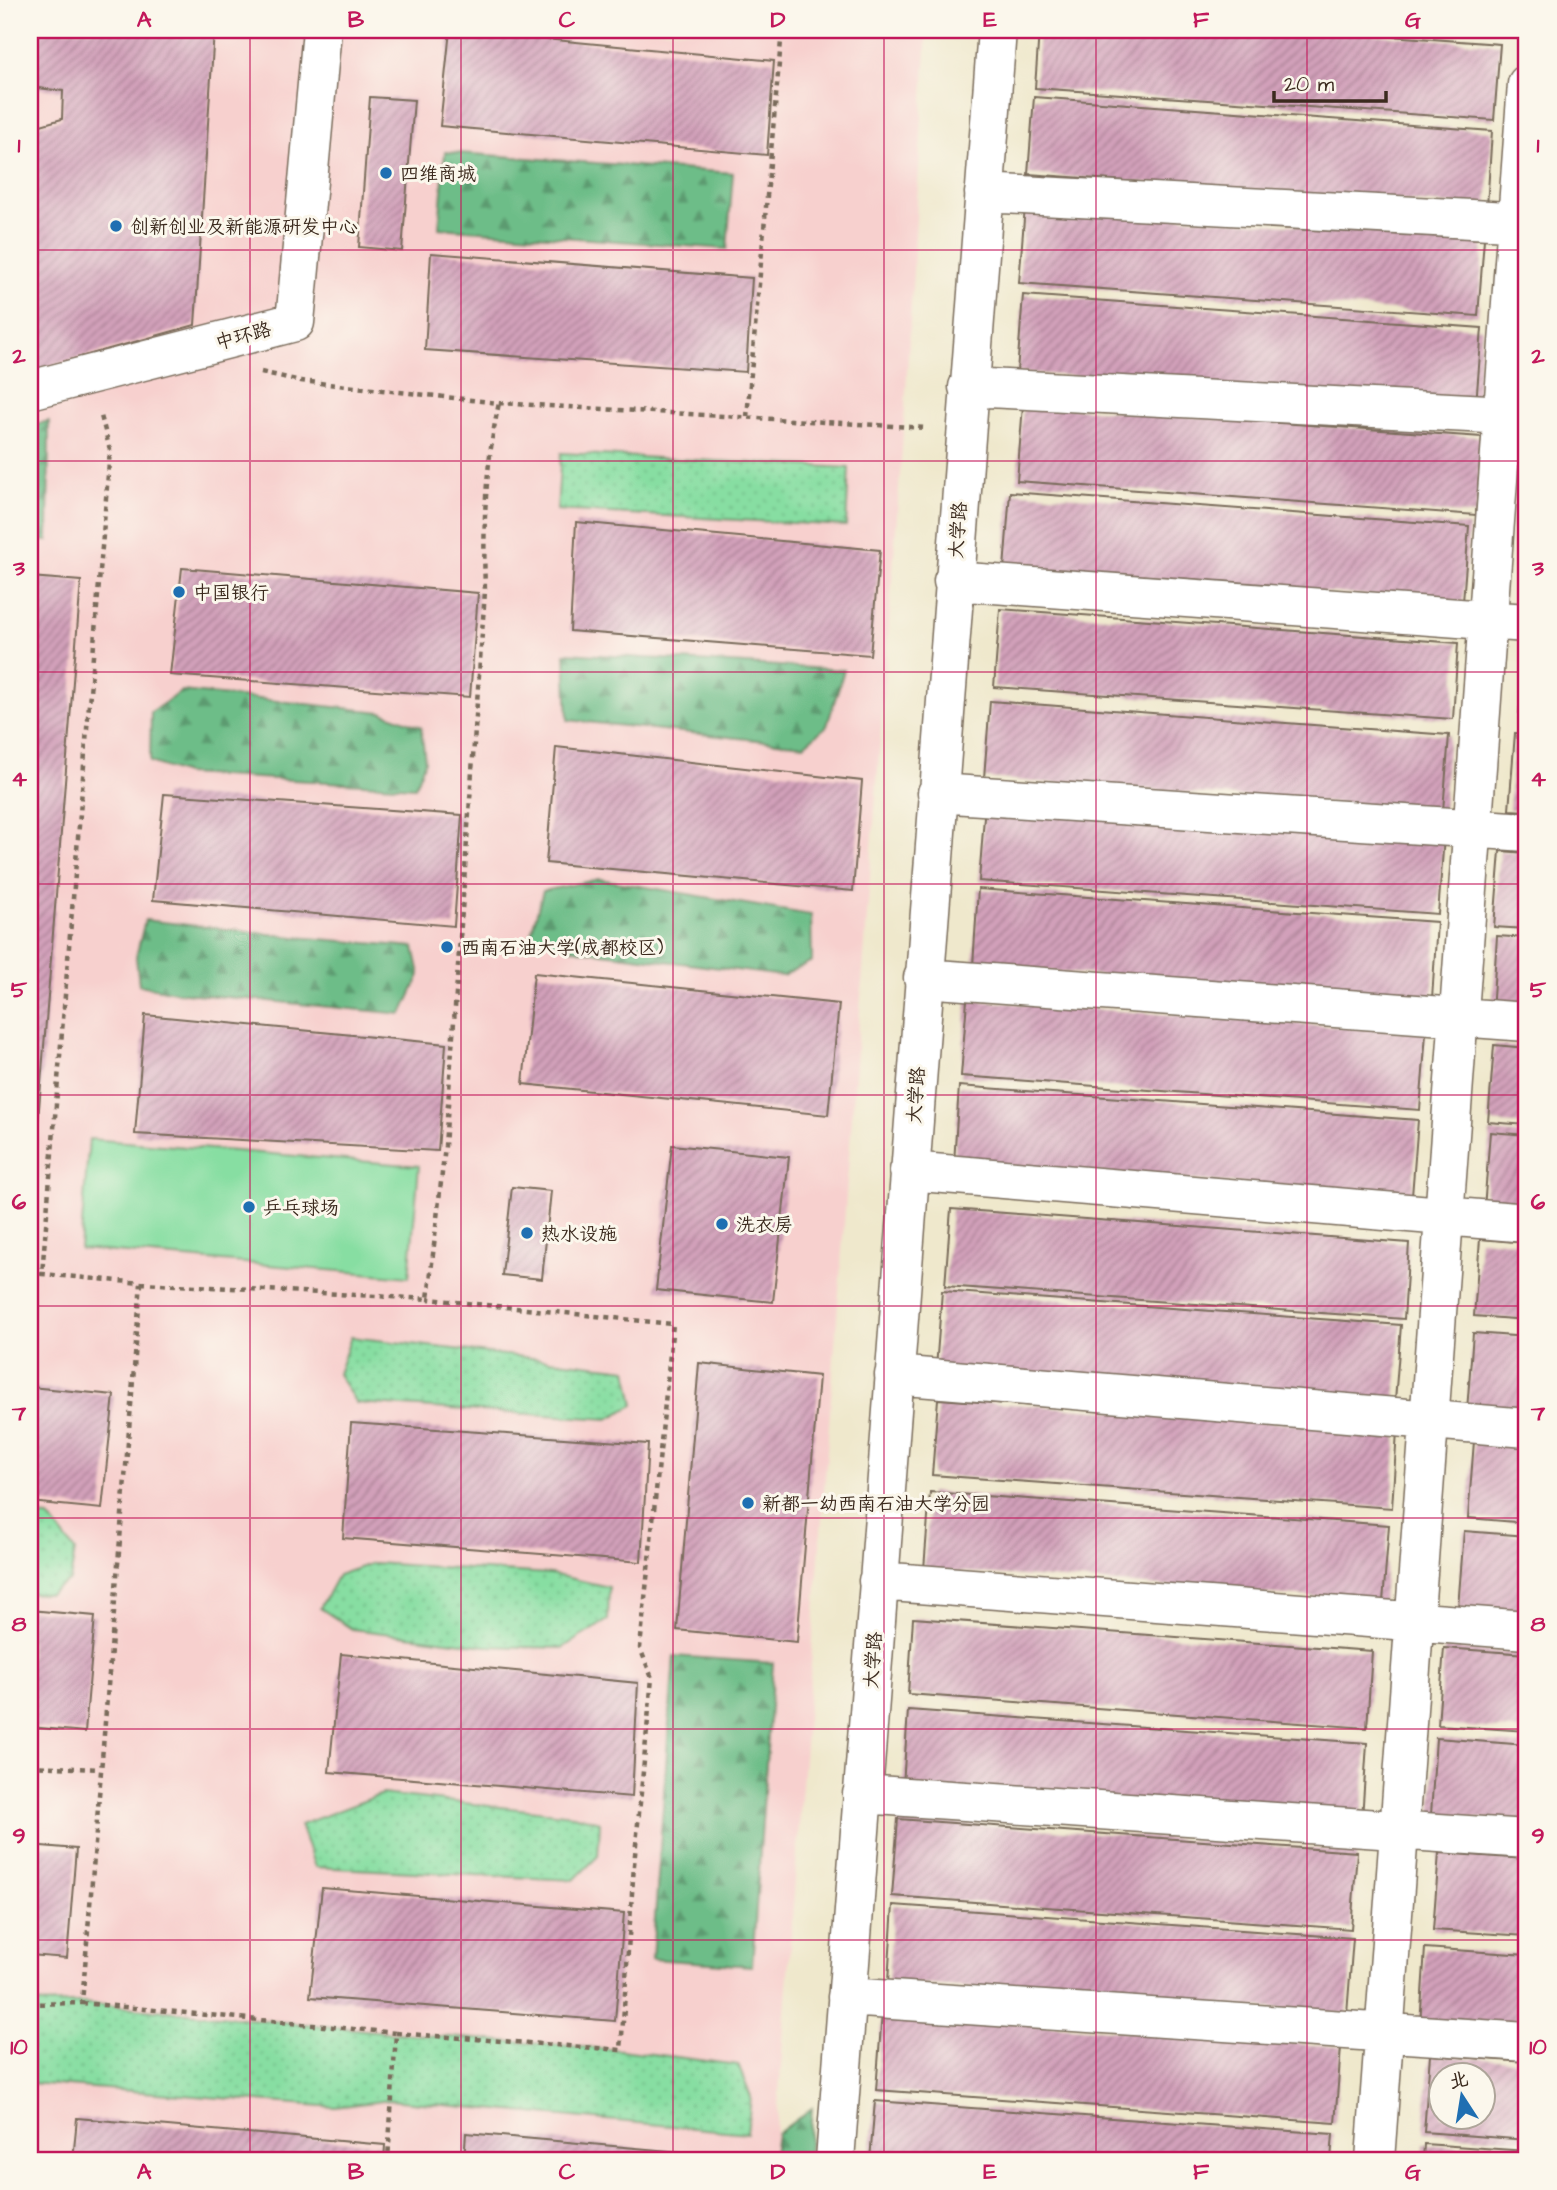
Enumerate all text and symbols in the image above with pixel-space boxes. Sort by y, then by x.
text: A [137,4,152,36]
text: B [348,4,365,36]
text: C [559,4,576,36]
text: D [771,4,786,36]
text: E [983,4,997,36]
text: F [1193,4,1210,36]
text: G [1405,4,1421,36]
scale bar [1274,60,1386,104]
text: 20 m [1284,70,1335,99]
text: 1 [18,129,21,161]
text: 1 [1537,129,1540,161]
place label: 四维商城 [400,161,476,188]
marker: 四维商城 [378,165,394,181]
place label: 创新创业及新能源研发中心 [130,214,358,241]
marker: 创新创业及新能源研发中心 [108,218,124,234]
street label: 中环路 [212,316,274,357]
text: 2 [11,340,26,372]
text: 2 [1530,340,1545,372]
street label: 大学路 [943,501,974,559]
text: 3 [12,552,25,584]
text: 3 [1531,552,1544,584]
place label: 中国银行 [193,580,269,607]
marker: 中国银行 [171,584,187,600]
text: 4 [11,763,27,795]
text: 4 [1530,763,1546,795]
place label: 西南石油大学(成都校区) [461,935,664,962]
marker: 西南石油大学(成都校区) [439,939,455,955]
text: 5 [11,974,28,1006]
text: 5 [1530,974,1547,1006]
street label: 大学路 [901,1066,932,1124]
text: 6 [12,1186,27,1218]
text: 6 [1531,1186,1546,1218]
place label: 乒乓球场 [263,1195,339,1222]
marker: 乒乓球场 [241,1199,257,1215]
place label: 洗衣房 [736,1212,793,1239]
marker: 洗衣房 [714,1216,730,1232]
place label: 热水设施 [541,1221,617,1248]
marker: 热水设施 [519,1225,535,1241]
text: 7 [11,1397,27,1429]
text: 7 [1530,1397,1546,1429]
place label: 新都一幼西南石油大学分园 [762,1491,990,1518]
marker: 新都一幼西南石油大学分园 [740,1495,756,1511]
text: 8 [12,1608,27,1640]
text: 8 [1531,1608,1546,1640]
street label: 大学路 [858,1631,889,1689]
text: 9 [12,1820,26,1852]
text: 9 [1531,1820,1545,1852]
text: 10 [10,2031,28,2063]
text: 10 [1529,2031,1547,2063]
north arrow [1428,2060,1498,2130]
text: 北 [1447,2066,1471,2096]
text: A [137,2156,152,2188]
text: B [348,2156,365,2188]
text: C [559,2156,576,2188]
text: D [771,2156,786,2188]
text: E [983,2156,997,2188]
text: F [1193,2156,1210,2188]
text: G [1405,2156,1421,2188]

